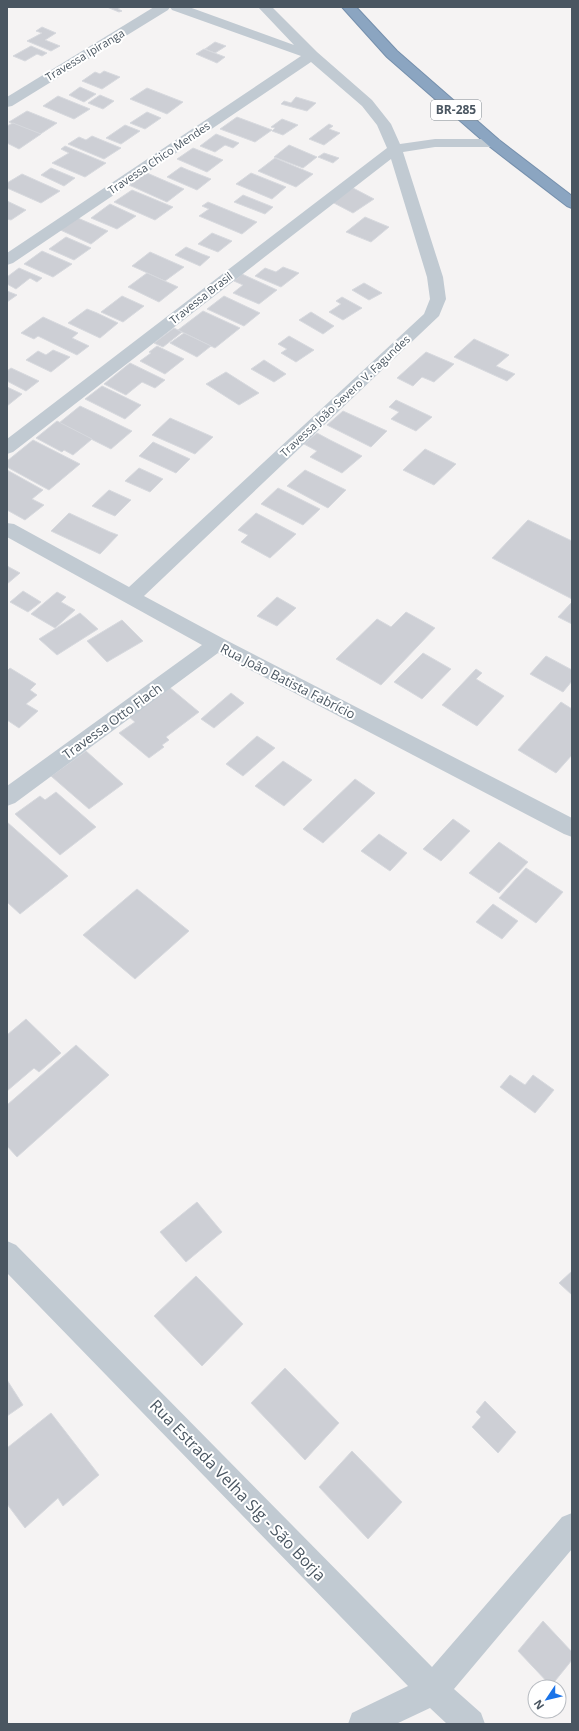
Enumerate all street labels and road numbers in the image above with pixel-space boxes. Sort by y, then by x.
street label: Travessa Ipiranga [42,25,127,84]
road number: BR-285 [431,100,481,120]
street label: Travessa Chico Mendes [105,118,213,197]
street label: Travessa Brasil [166,268,235,327]
street label: Travessa João Severo V. Fagundes [276,331,413,460]
street label: Rua João Batista Fabrício [217,639,359,723]
street label: Travessa Otto Flach [59,679,165,763]
street label: Rua Estrada Velha Slg - São Borja [145,1394,331,1586]

